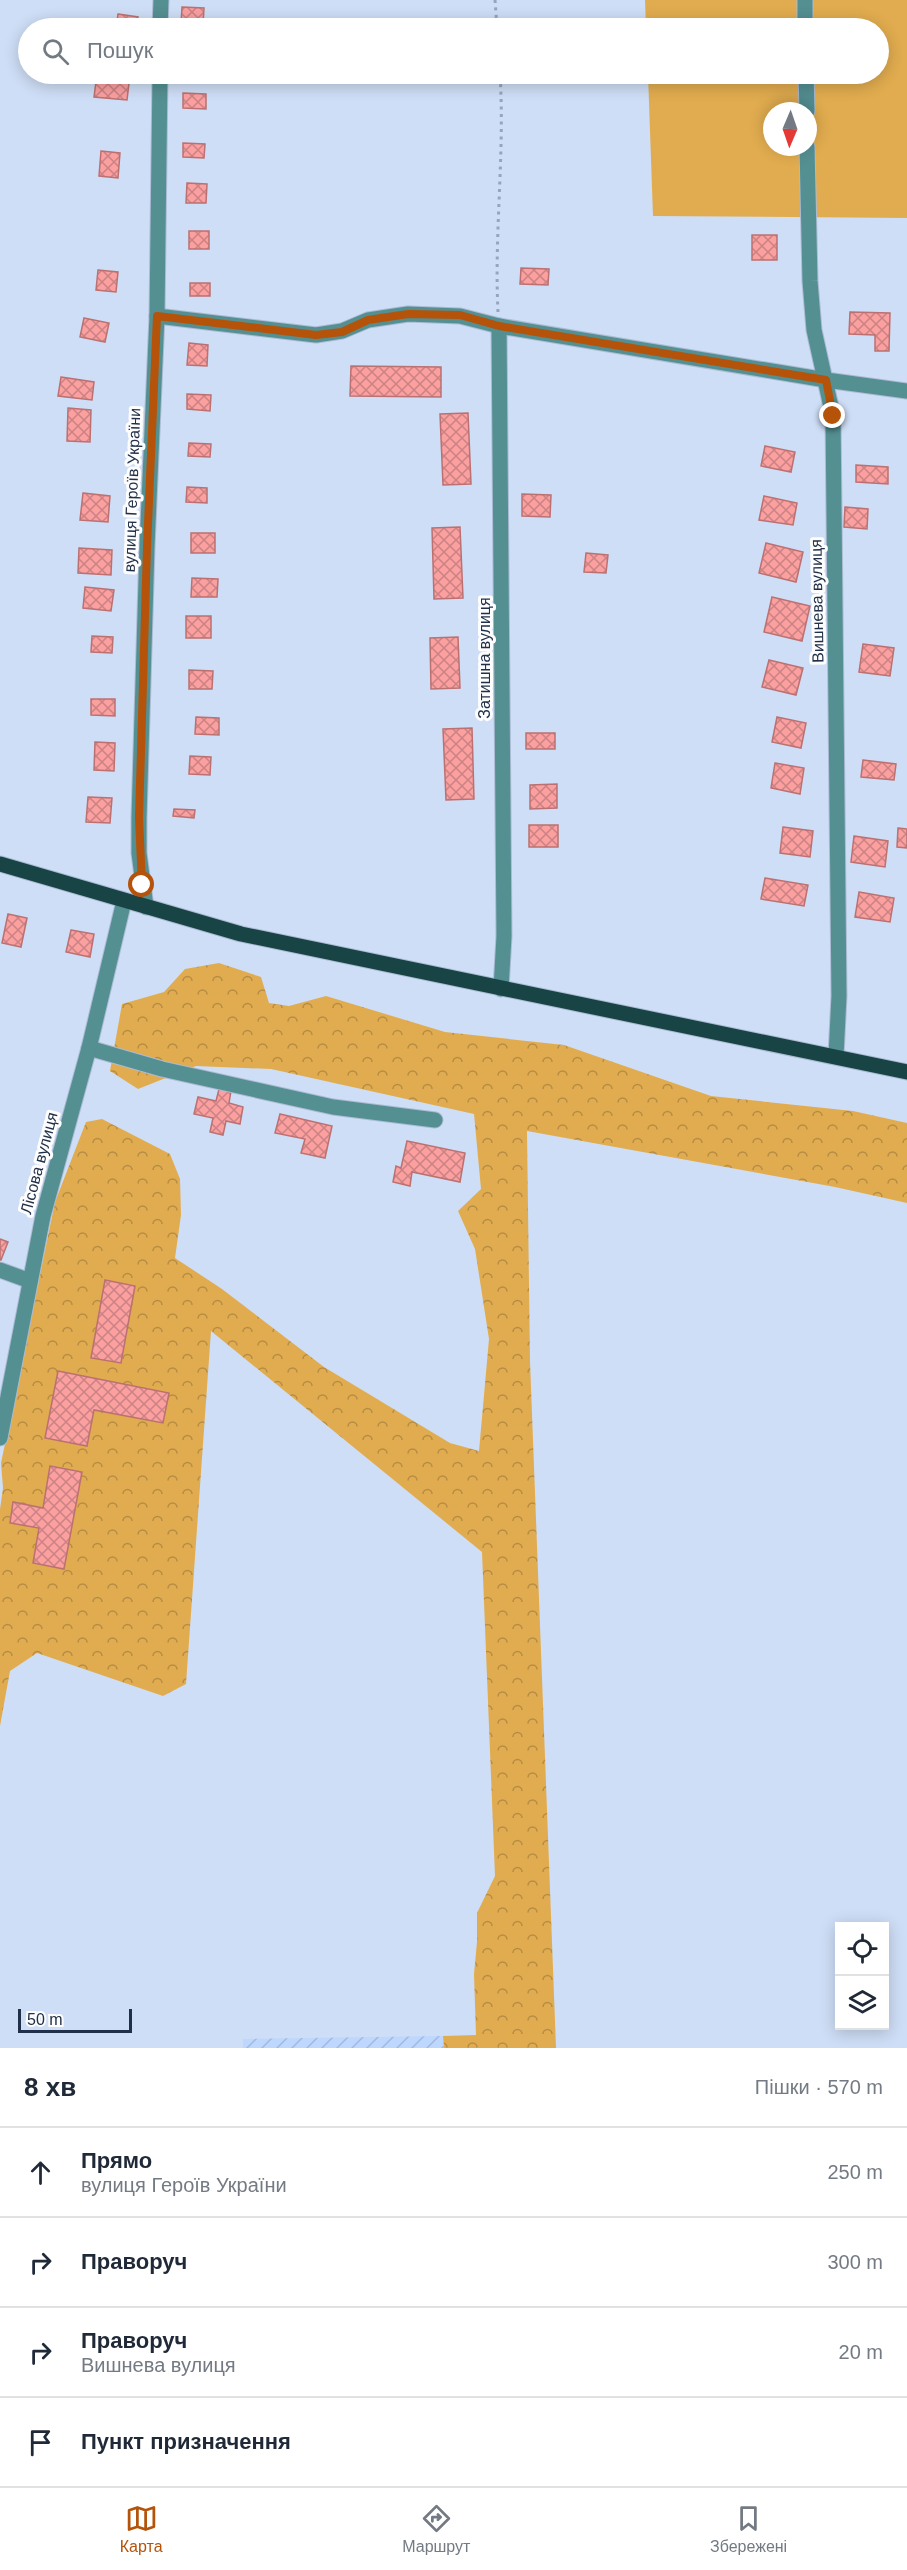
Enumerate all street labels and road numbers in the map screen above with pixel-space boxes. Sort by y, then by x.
street label: вулиця Героїв України [121,408,143,572]
street label: Вишнева вулиця [807,539,827,663]
street label: Затишна вулиця [476,597,493,719]
street label: Лісова вулиця [17,1110,61,1216]

